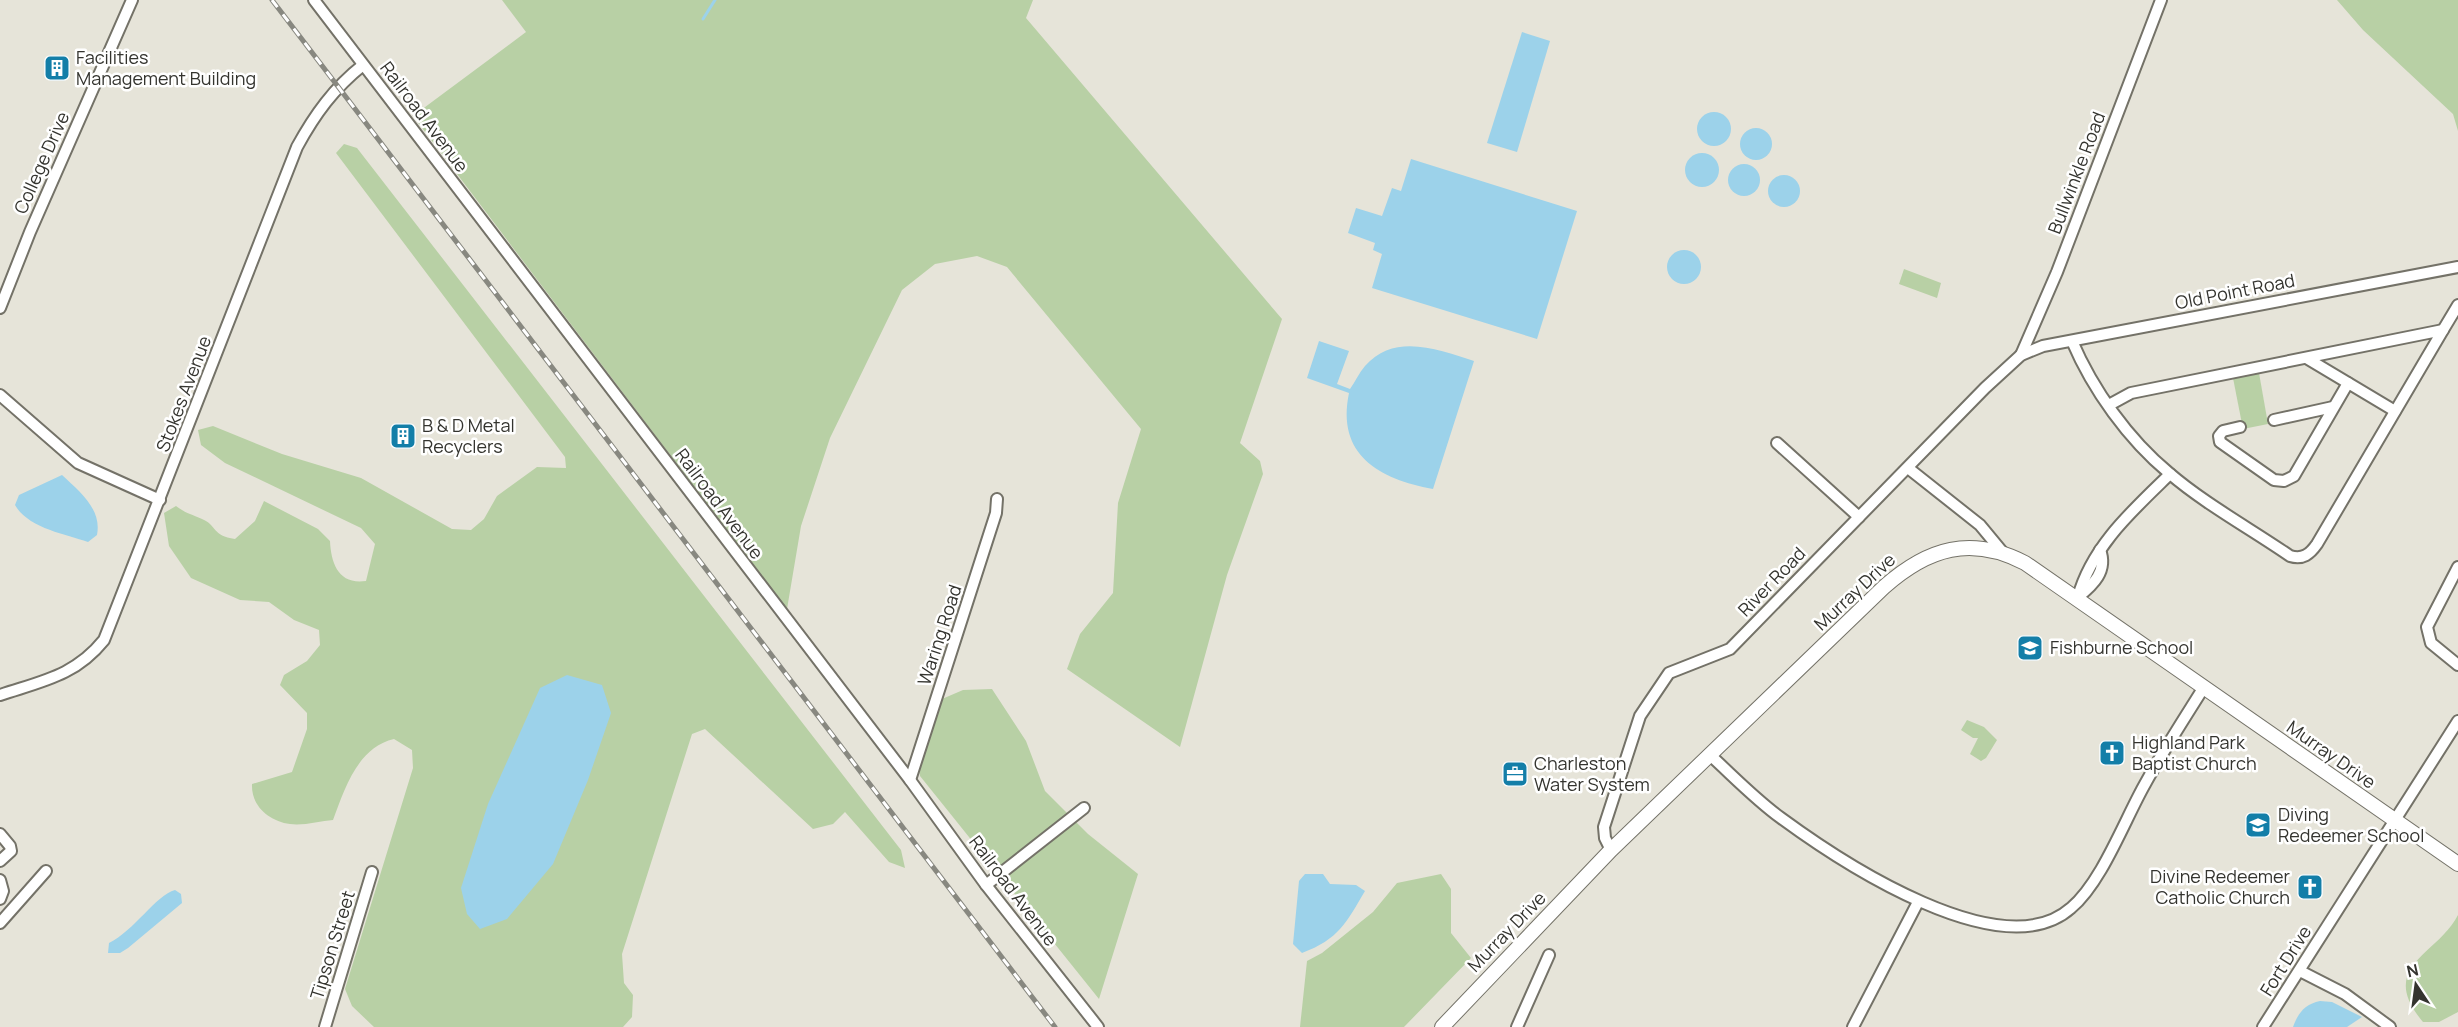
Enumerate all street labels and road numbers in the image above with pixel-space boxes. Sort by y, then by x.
street label: Railroad Avenue [375,56,474,177]
street label: College Drive [8,108,74,217]
street label: Bullwinkle Road [2042,108,2110,237]
street label: Old Point Road [2173,268,2297,314]
street label: Stokes Avenue [150,332,216,455]
street label: Railroad Avenue [670,443,769,564]
street label: River Road [1732,541,1810,621]
street label: Murray Drive [1808,547,1900,635]
street label: Waring Road [912,581,967,688]
street label: Murray Drive [2282,715,2381,794]
street label: Railroad Avenue [964,830,1063,951]
street label: Murray Drive [1462,886,1551,977]
street label: Tipson Street [304,887,360,1002]
street label: Fort Drive [2254,921,2316,1000]

